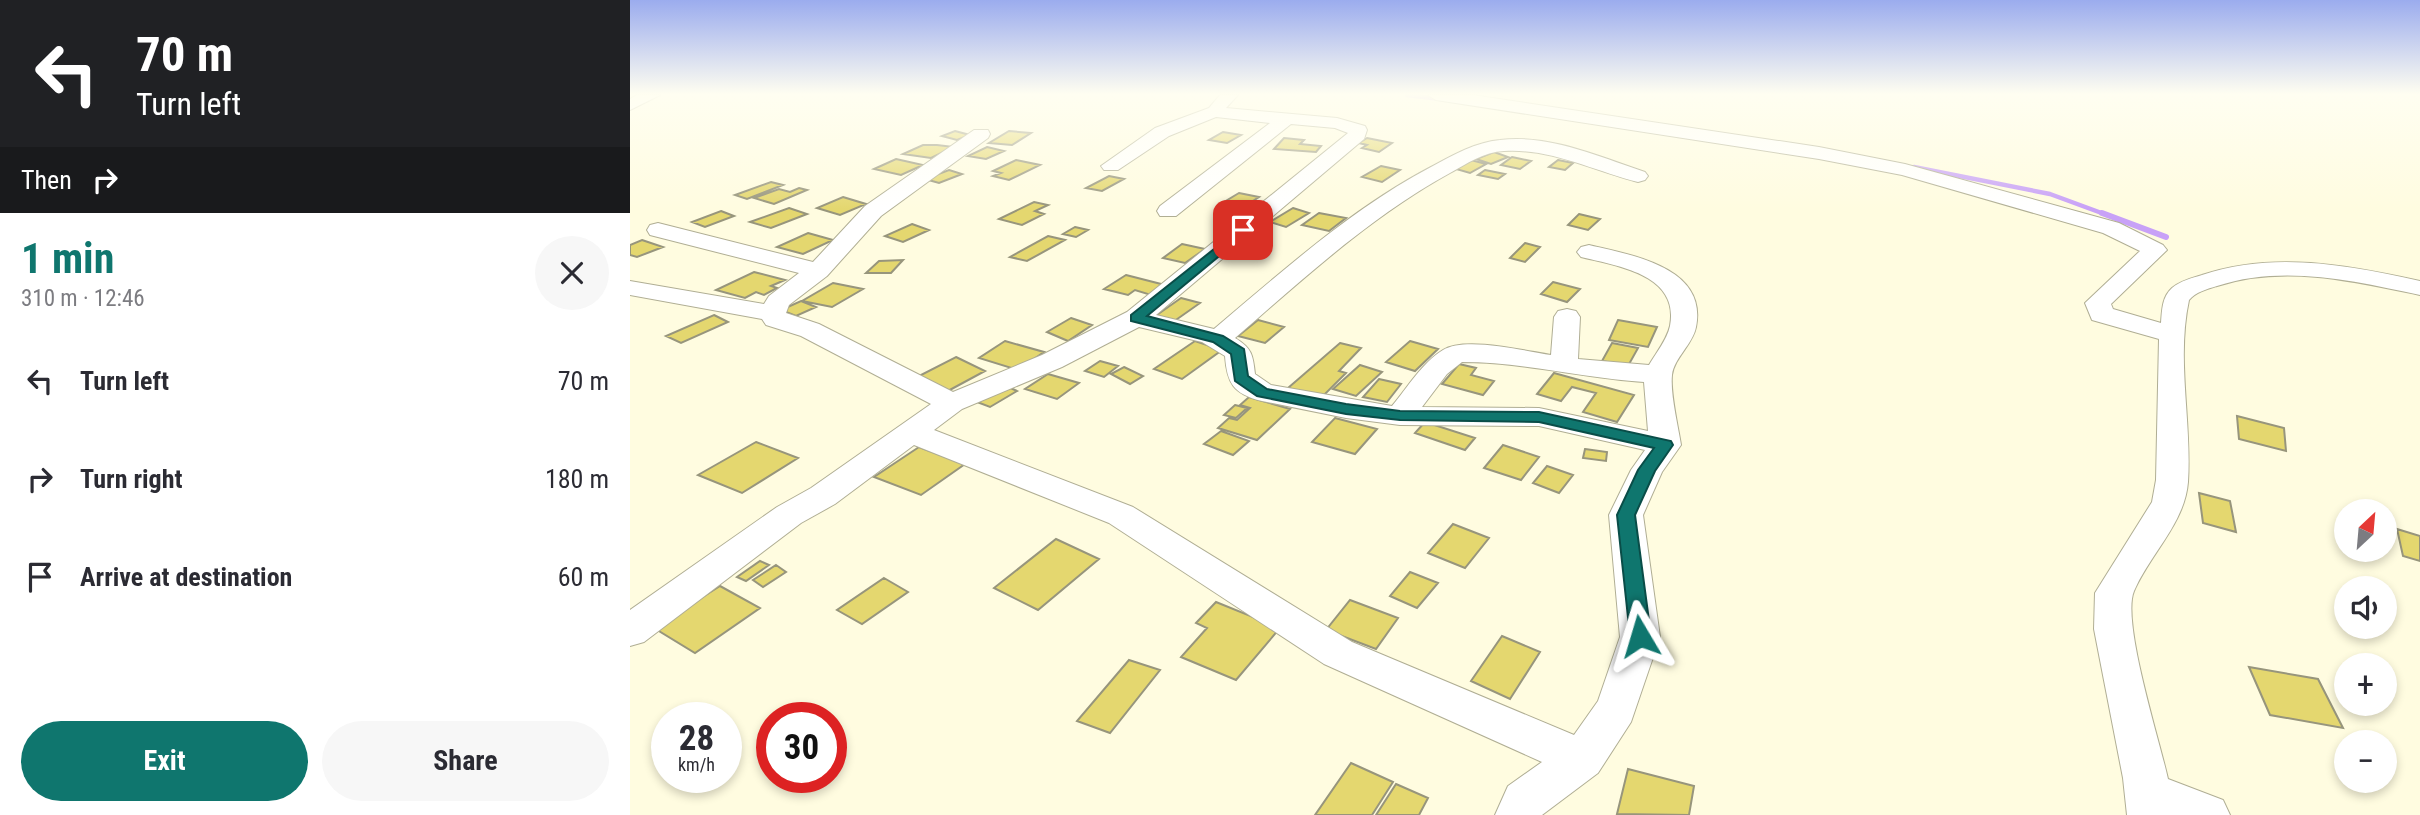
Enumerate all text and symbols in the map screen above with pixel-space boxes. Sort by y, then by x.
text: 70 m [136,26,233,83]
icon: left [21,28,112,119]
text: Turn left [136,85,241,123]
icon: right [86,161,124,199]
text: Then [21,165,72,195]
pin [1213,200,1273,260]
icon: arrive [1224,211,1262,249]
text: 1 min [21,234,114,283]
button: close [535,236,609,310]
text: 310 m · 12:46 [21,285,145,312]
icon: left [21,362,59,400]
text: Turn left [80,366,169,396]
text: 70 m [558,366,609,396]
icon: right [21,460,59,498]
text: Turn right [80,464,182,494]
text: 180 m [545,464,609,494]
north arrow [2334,499,2398,562]
map controls [2334,499,2397,793]
icon: arrive [21,558,59,596]
text: Arrive at destination [80,562,292,592]
text: 60 m [558,562,609,592]
button: sound [2334,576,2397,639]
position arrow [1603,599,1677,673]
button: + [2334,653,2397,716]
speed limit sign: 30 [756,702,847,793]
text: 28 [679,718,714,759]
button: Exit [21,721,308,801]
button: Share [322,721,609,801]
button: − [2334,730,2397,793]
text: km/h [678,754,715,775]

